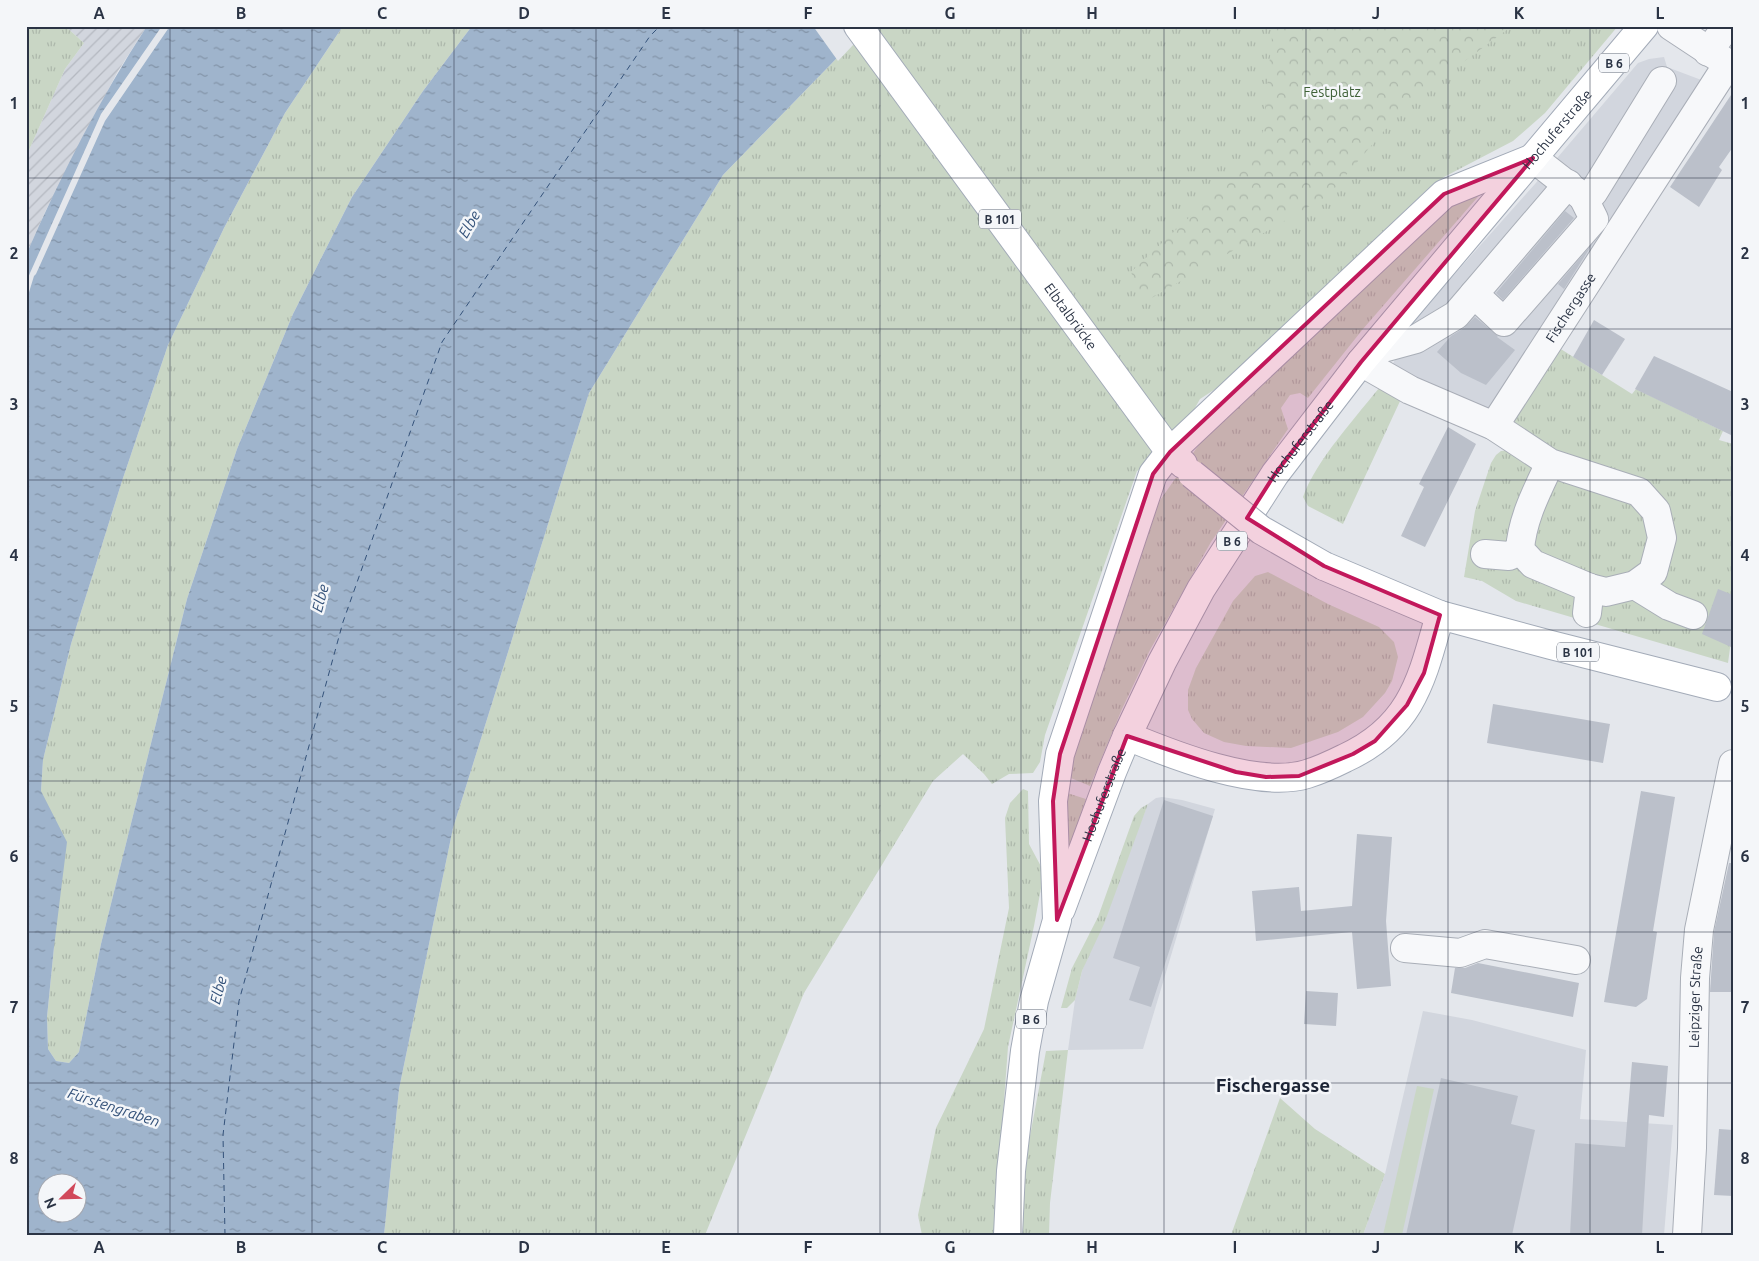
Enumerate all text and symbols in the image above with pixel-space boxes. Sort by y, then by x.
text: A [93,4,105,22]
text: B [236,4,246,22]
text: C [377,4,387,22]
text: D [518,4,530,22]
text: E [661,4,671,22]
text: F [804,4,813,22]
text: G [944,4,956,22]
text: H [1086,4,1098,22]
text: I [1233,4,1237,22]
text: J [1372,4,1380,22]
text: K [1514,4,1525,22]
text: L [1656,4,1665,22]
road number: B 6 [1599,54,1629,72]
park label: Festplatz [1303,84,1361,100]
street label: Hochuferstraße [1519,86,1595,172]
text: 1 [9,94,19,112]
text: 1 [1740,94,1750,112]
water label: Elbe [455,207,484,240]
road number: B 101 [979,210,1021,228]
text: 2 [9,244,19,262]
text: 2 [1740,244,1750,262]
street label: Fischergasse [1542,270,1599,345]
street label: Elbtalbrücke [1041,280,1100,353]
text: 3 [9,395,19,413]
text: 3 [1740,395,1750,413]
street label: Hochuferstraße [1264,397,1337,485]
road number: B 6 [1217,532,1247,550]
text: 4 [9,546,19,564]
text: 4 [1740,546,1750,564]
water label: Elbe [308,582,332,614]
road number: B 101 [1557,642,1599,662]
text: 5 [9,697,19,715]
text: 5 [1740,697,1750,715]
street label: Hochuferstraße [1079,745,1129,844]
text: 6 [9,847,19,865]
text: 6 [1740,847,1750,865]
street label: Leipziger Straße [1686,946,1706,1048]
water label: Elbe [206,974,230,1006]
text: 7 [9,998,19,1016]
text: 7 [1740,998,1750,1016]
road number: B 6 [1016,1010,1046,1028]
district label: Fischergasse [1216,1074,1330,1096]
water label: Fürstengraben [66,1084,162,1130]
text: 8 [9,1149,19,1167]
text: 8 [1740,1149,1750,1167]
north arrow [38,1174,88,1224]
text: N [41,1195,59,1211]
text: A [93,1238,105,1256]
text: B [236,1238,246,1256]
text: C [377,1238,387,1256]
text: D [518,1238,530,1256]
text: E [661,1238,671,1256]
text: F [804,1238,813,1256]
text: G [944,1238,956,1256]
text: H [1086,1238,1098,1256]
text: I [1233,1238,1237,1256]
text: J [1372,1238,1380,1256]
text: K [1514,1238,1525,1256]
text: L [1656,1238,1665,1256]

